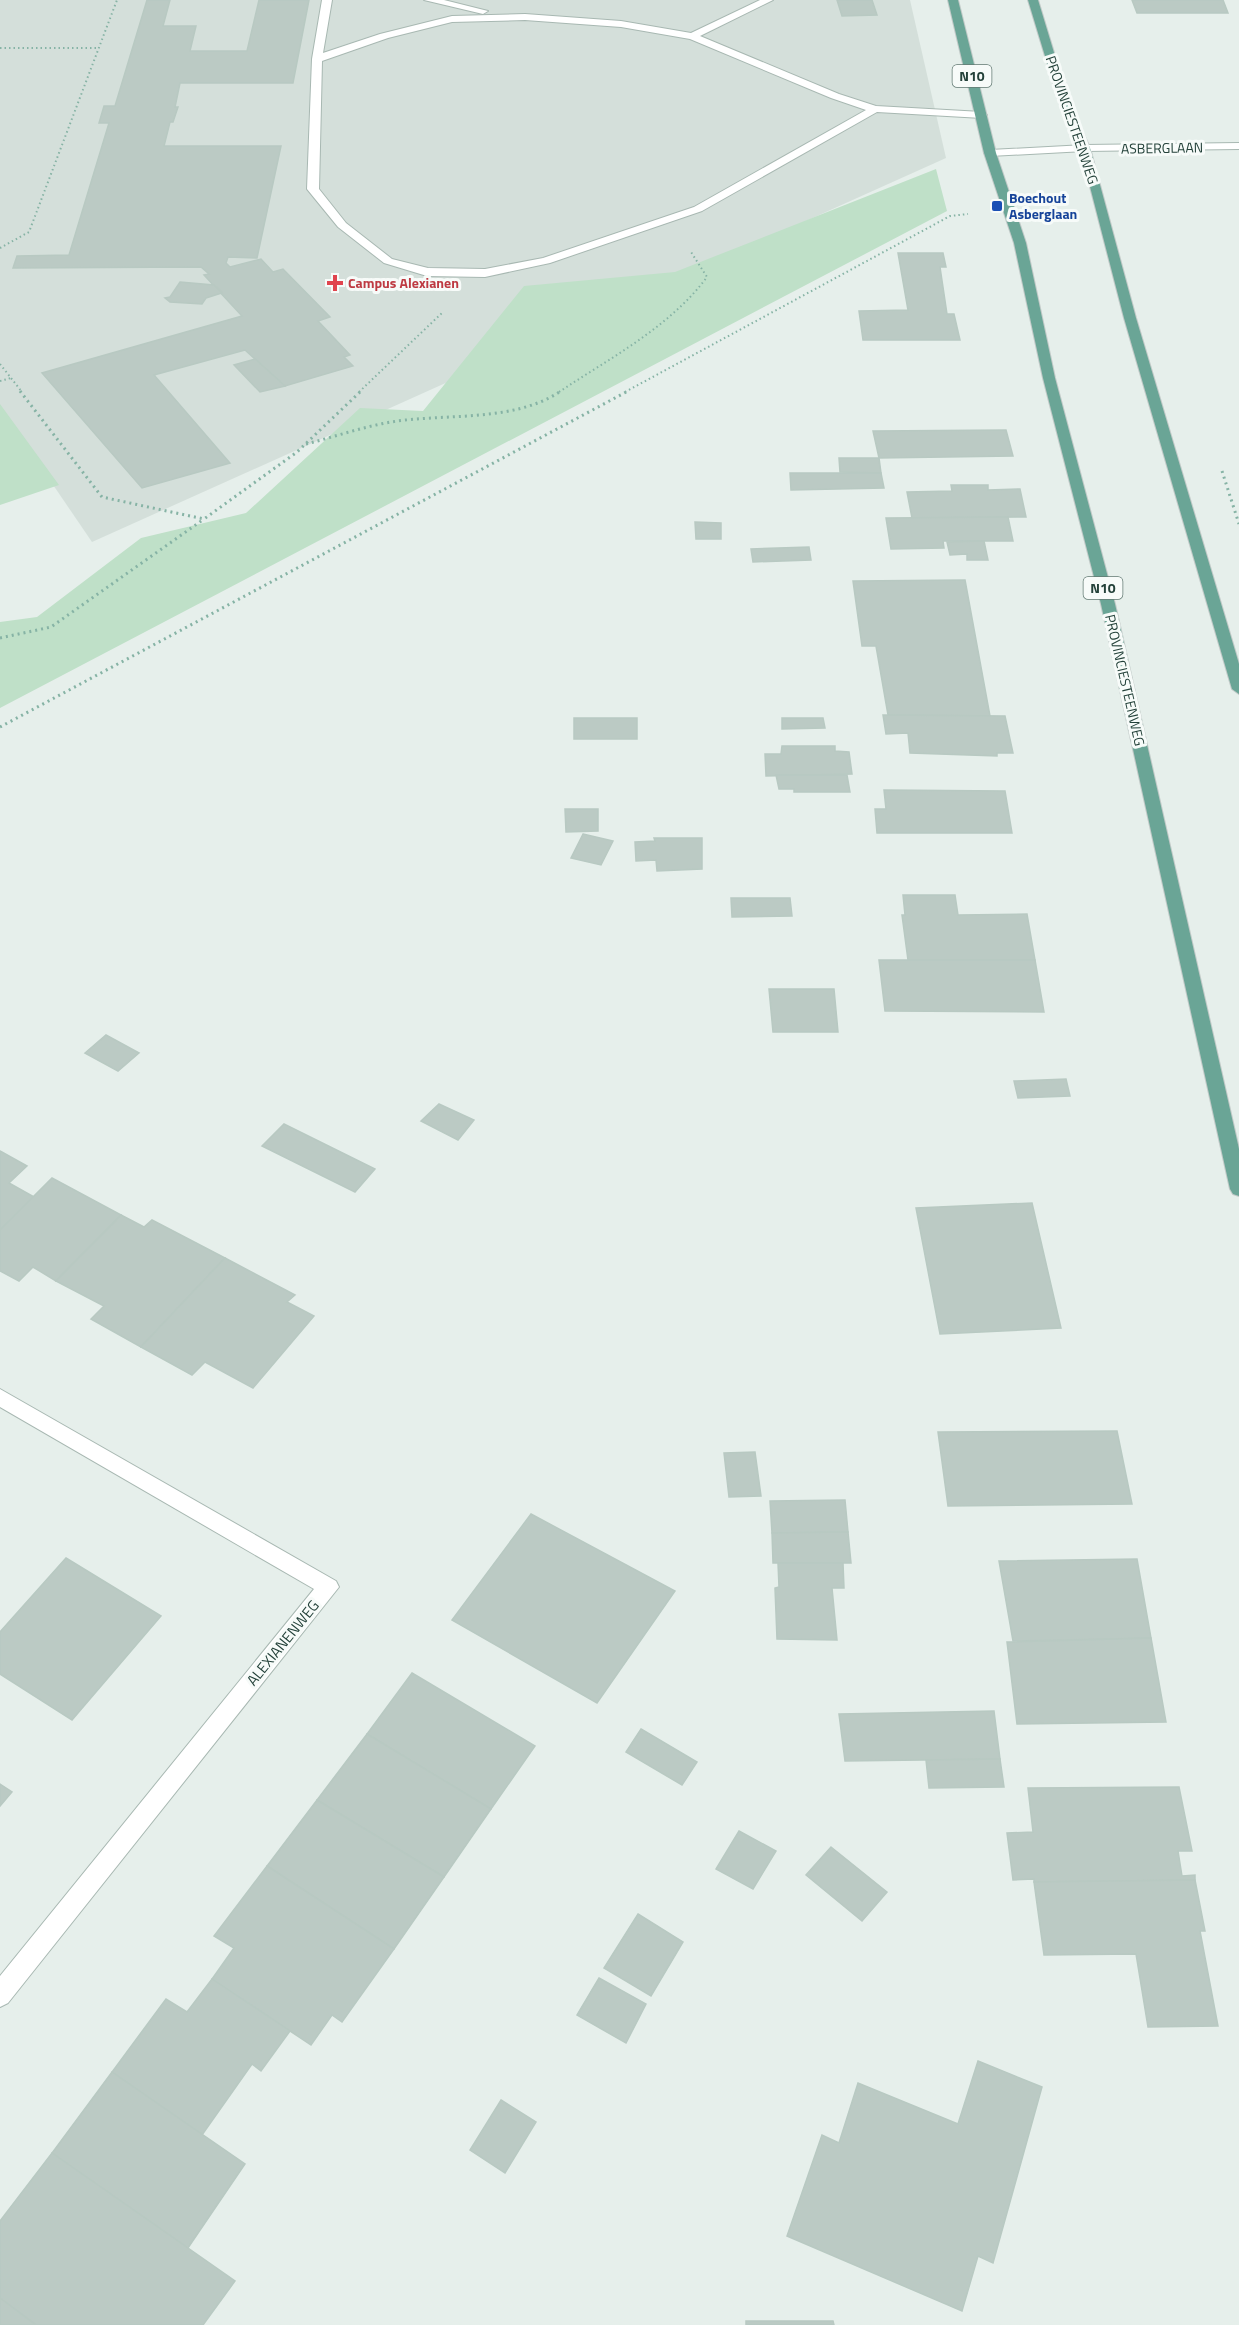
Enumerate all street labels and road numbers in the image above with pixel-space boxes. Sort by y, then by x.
street label: PROVINCIESTEENWEG [1041,53,1104,187]
road number: N10 [952,65,992,87]
street label: ASBERGLAAN [1121,136,1203,159]
road number: N10 [1084,577,1122,599]
street label: PROVINCIESTEENWEG [1100,612,1151,748]
street label: ALEXIANENWEG [241,1595,324,1691]

